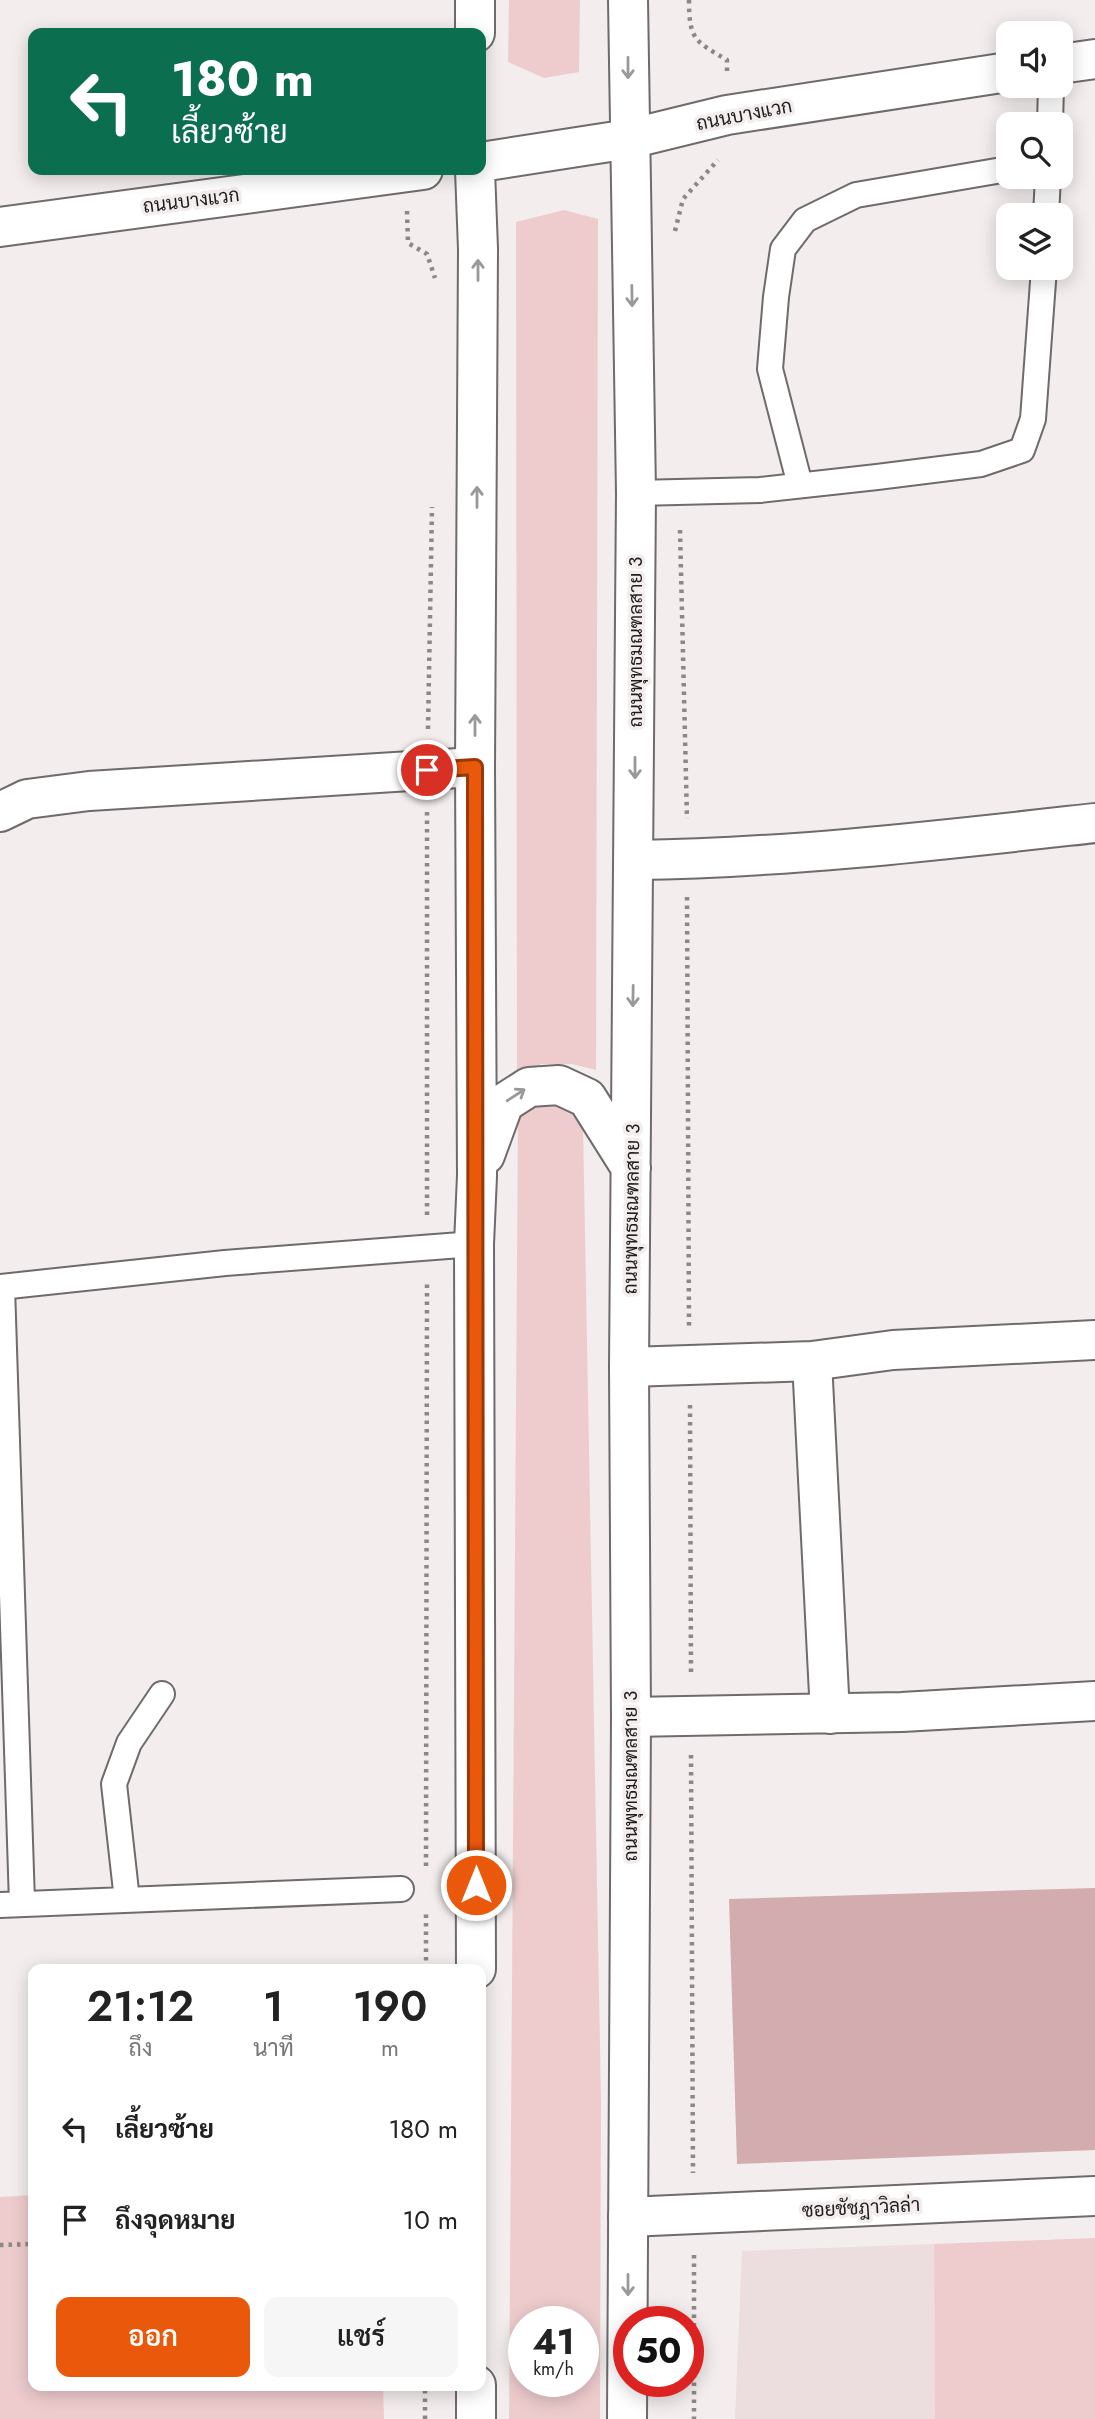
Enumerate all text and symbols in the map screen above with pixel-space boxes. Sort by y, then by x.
map controls [996,21,1073,280]
button: sound [996,21,1073,98]
text: 180 m [171,44,314,114]
icon: left [56,56,147,147]
one-way arrow [621,56,635,79]
street label: ถนนบางแวก [694,92,794,137]
text: เลี้ยวซ้าย [171,109,288,155]
button: search [996,112,1073,189]
street label: ถนนบางแวก [141,181,241,220]
button: layers [996,203,1073,280]
one-way arrow [471,258,485,281]
one-way arrow [625,284,639,307]
one-way arrow [470,486,484,509]
street label: ถนนพุทธมณฑลสาย 3 [622,557,649,727]
one-way arrow [468,713,482,736]
pin [397,740,457,800]
icon: arrive [408,751,446,789]
one-way arrow [628,756,642,779]
one-way arrow [626,984,640,1007]
one-way arrow [506,1088,526,1102]
street label: ถนนพุทธมณฑลสาย 3 [617,1123,646,1295]
street label: ถนนพุทธมณฑลสาย 3 [617,1691,644,1861]
position arrow [439,1848,513,1922]
text: 21:12 [87,1976,194,2037]
text: 1 [263,1976,284,2037]
text: 190 [353,1976,427,2037]
text: ถึง [129,2031,152,2065]
text: นาที [253,2031,294,2065]
text: m [381,2031,399,2065]
icon: left [56,2110,94,2148]
text: เลี้ยวซ้าย [115,2110,214,2148]
text: 180 m [388,2110,458,2148]
street label: ซอยชัชฎาวิลล่า [801,2191,921,2224]
icon: arrive [56,2201,94,2239]
text: ถึงจุดหมาย [115,2201,236,2239]
text: 10 m [403,2201,458,2239]
one-way arrow [621,2273,635,2296]
button: ออก [56,2297,250,2377]
button: แชร์ [264,2297,458,2377]
speed limit sign: 50 [613,2306,704,2397]
text: 41 [532,2317,575,2367]
text: km/h [533,2356,574,2382]

